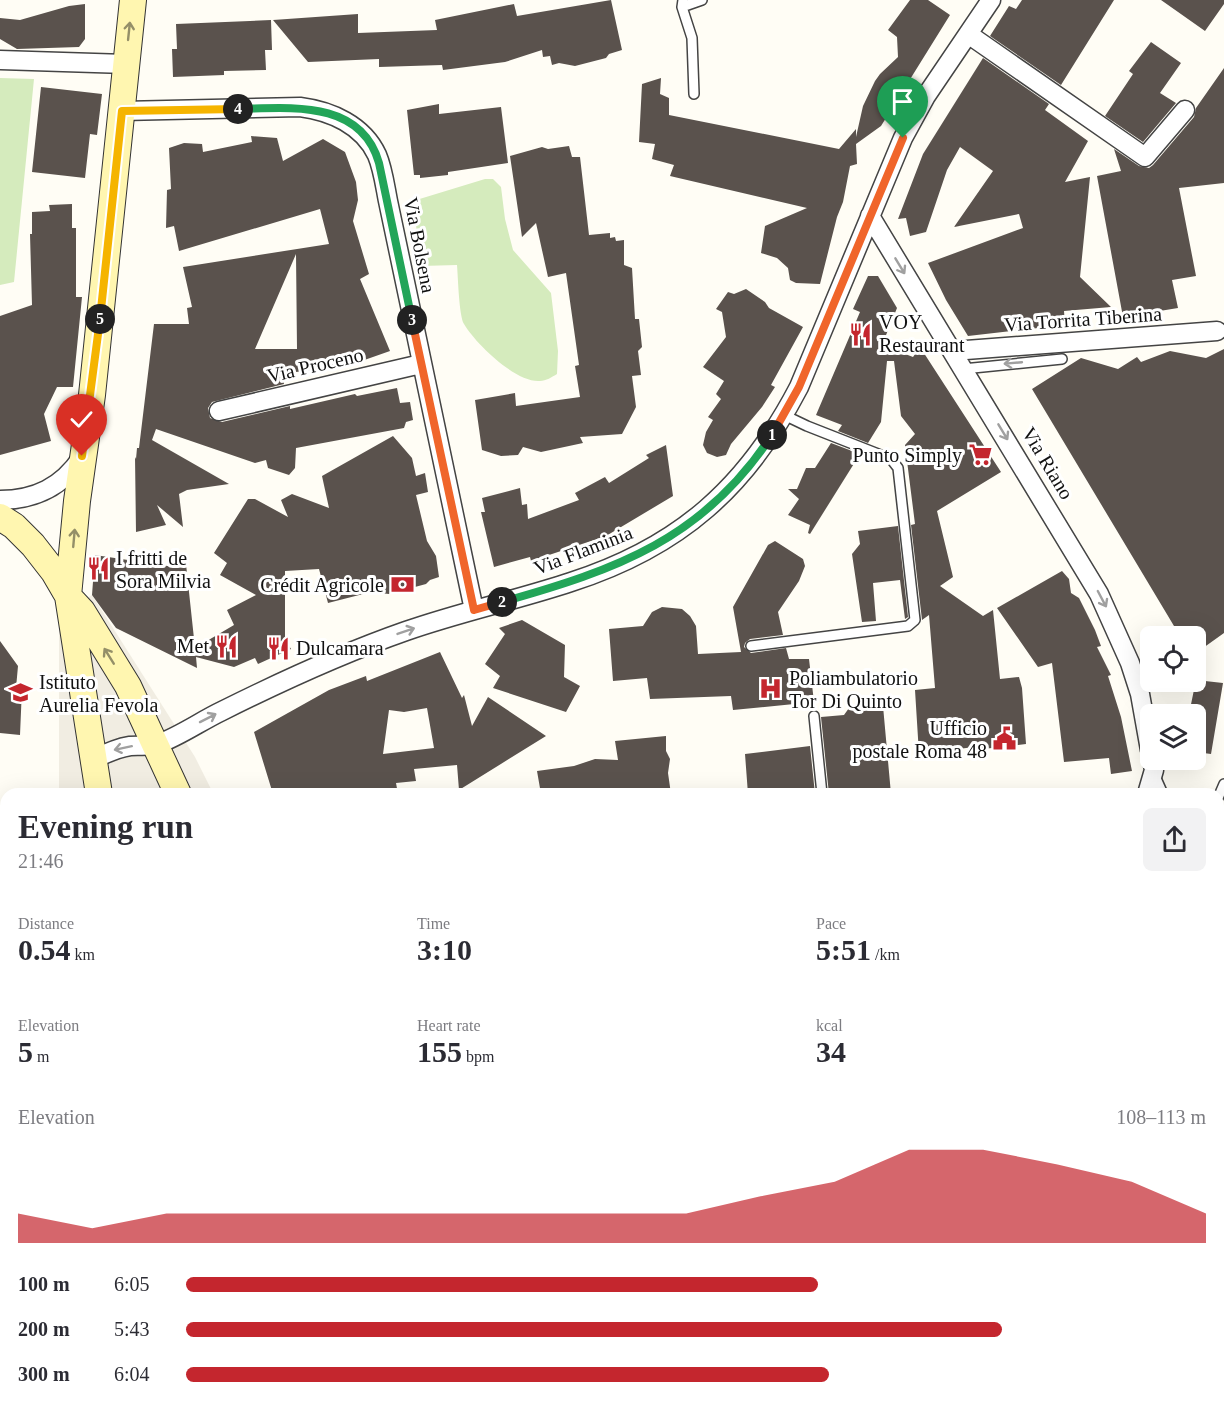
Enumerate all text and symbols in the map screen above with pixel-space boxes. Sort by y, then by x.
one-way arrow [124,22,135,42]
pin [877,76,928,138]
icon: arrive [886,85,919,118]
pin: 4 [223,94,253,124]
text: 4 [234,100,242,117]
street label: Via Bolsena [400,195,440,295]
one-way arrow [894,257,906,274]
street label: Via Torrita Tiberina [1003,303,1163,335]
pin: 5 [85,304,115,334]
pin: 3 [397,305,427,335]
text: 5 [96,310,104,327]
text: 3 [408,311,416,328]
place label: VOY Restaurant [879,311,965,356]
restaurant icon: VOY Restaurant [848,321,874,347]
street label: Via Proceno [265,343,365,387]
one-way arrow [1003,358,1023,369]
pin [56,394,107,456]
icon: check [65,403,98,436]
pin: 1 [757,420,787,450]
one-way arrow [997,423,1009,440]
street label: Via Riano [1018,423,1078,503]
text: 1 [768,426,776,443]
supermarket icon: Punto Simply [967,442,993,468]
place label: Punto Simply [853,444,962,467]
street label: Via Flaminia [531,521,635,579]
one-way arrow [69,529,80,549]
place label: I fritti de Sora Milvia [116,547,211,592]
restaurant icon: I fritti de Sora Milvia [85,556,111,582]
bank icon: Crédit Agricole [389,572,415,598]
place label: Crédit Agricole [260,574,384,597]
pin: 2 [487,587,517,617]
one-way arrow [1097,590,1108,608]
text: 2 [498,593,506,610]
one-way arrow [396,625,415,636]
map controls [1140,626,1206,770]
button: locate [1140,626,1206,692]
restaurant icon: Met [214,633,240,659]
place label: Met [177,635,209,657]
restaurant icon: Dulcamara [265,635,291,661]
place label: Dulcamara [296,637,384,659]
one-way arrow [103,648,115,665]
place label: Poliambulatorio Tor Di Quinto [789,667,918,712]
place label: Istituto Aurelia Fevola [39,671,159,716]
hospital icon: Poliambulatorio Tor Di Quinto [758,676,784,702]
school or university icon: Istituto Aurelia Fevola [8,680,34,706]
button: layers [1140,704,1206,770]
one-way arrow [199,711,217,723]
place label: Ufficio postale Roma 48 [853,717,987,763]
public building icon: Ufficio postale Roma 48 [992,726,1018,752]
one-way arrow [114,743,133,755]
button: share [1143,808,1206,871]
text: Evening run [18,809,193,845]
text: 21:46 [18,850,64,872]
text: Distance [18,915,74,932]
text: Time [417,915,450,932]
text: Pace [816,915,846,932]
text: 0.54 [18,933,71,966]
text: 3:10 [417,933,472,966]
text: 5:51 [816,933,871,966]
text: km [71,946,95,963]
text: /km [871,946,900,963]
text: Elevation [18,1017,79,1034]
text: Heart rate [417,1017,481,1034]
text: kcal [816,1017,843,1034]
text: 5 [18,1035,33,1068]
text: 155 [417,1035,462,1068]
text: 34 [816,1035,846,1068]
text: m [33,1048,49,1065]
text: bpm [462,1048,494,1065]
text: Elevation [18,1106,95,1128]
text: 108–113 m [1116,1106,1206,1128]
text: 100 m [18,1273,70,1295]
text: 6:05 [114,1273,150,1295]
text: 200 m [18,1318,70,1340]
text: 5:43 [114,1318,150,1340]
text: 300 m [18,1363,70,1385]
text: 6:04 [114,1363,150,1385]

